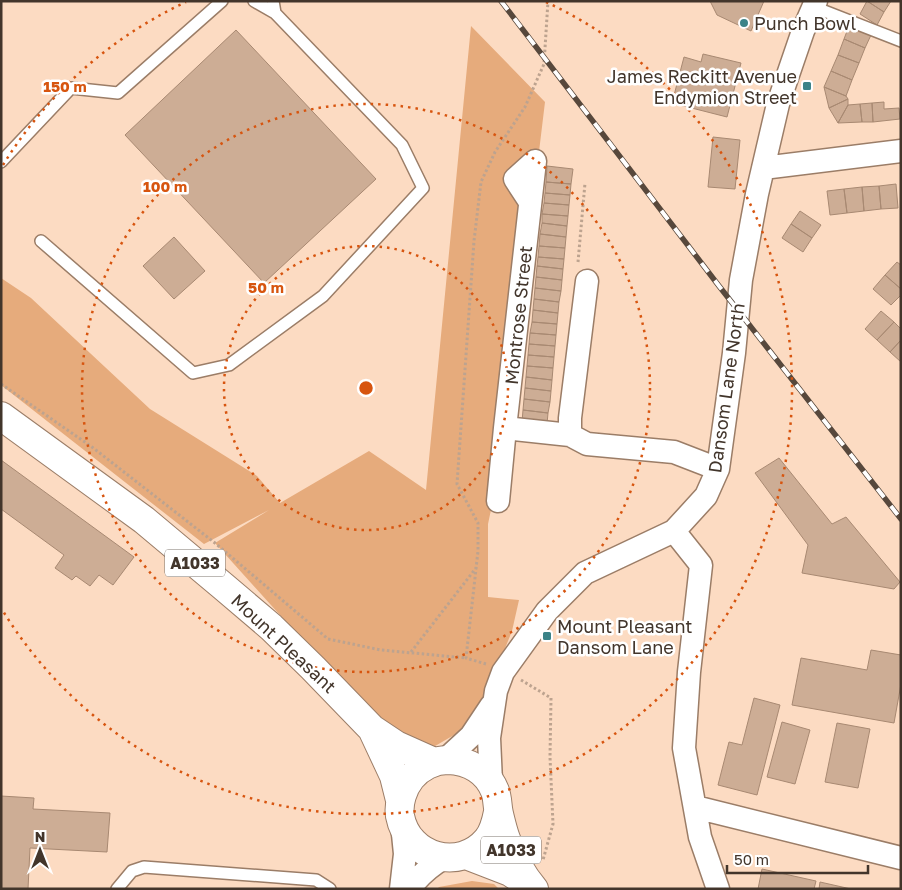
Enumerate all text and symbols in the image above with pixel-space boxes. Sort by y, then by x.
place label: Punch Bowl [754,12,856,34]
marker: Punch Bowl [738,17,750,29]
place label: James Reckitt Avenue Endymion Street [607,65,797,108]
text: 150 m [43,77,87,95]
marker: James Reckitt Avenue Endymion Street [801,80,813,92]
text: 100 m [143,177,187,195]
street label: Montrose Street [500,244,536,386]
text: 50 m [248,278,284,296]
street label: Dansom Lane North [703,302,749,474]
centre of rings [357,379,375,397]
road number: A1033 [165,550,225,576]
street label: Mount Pleasant [227,589,341,697]
place label: Mount Pleasant Dansom Lane [557,615,693,658]
marker: Mount Pleasant Dansom Lane [541,630,553,642]
north arrow [15,825,65,875]
text: N [35,828,45,845]
road number: A1033 [481,836,541,864]
scale bar [727,842,868,874]
text: 50 m [734,850,769,868]

